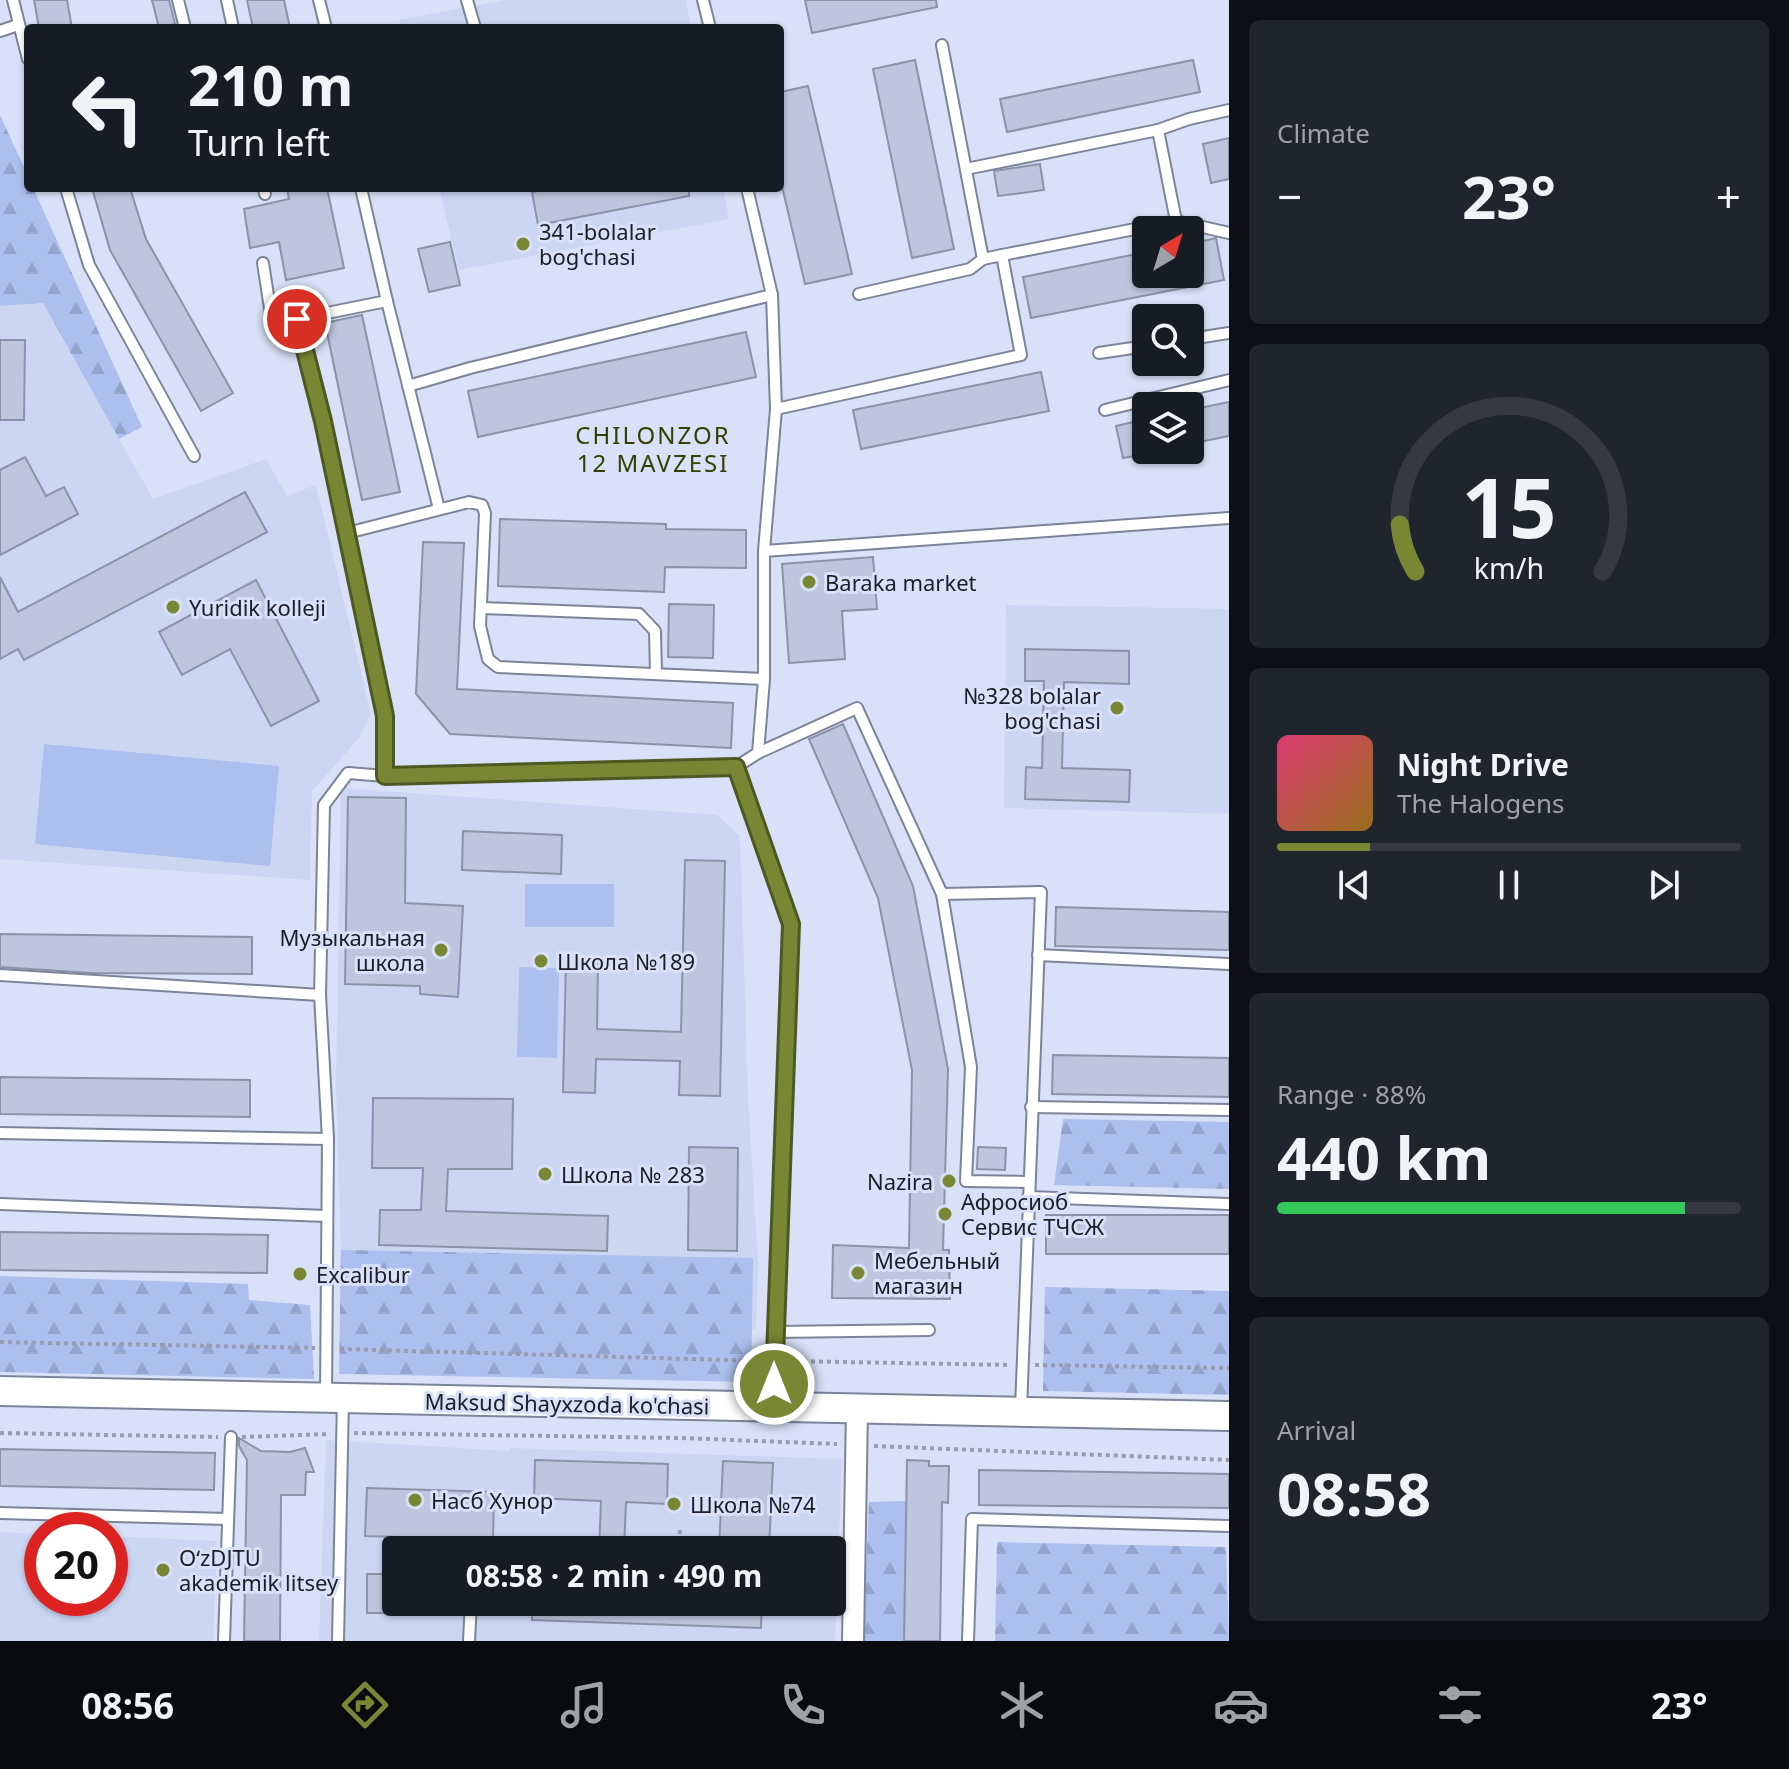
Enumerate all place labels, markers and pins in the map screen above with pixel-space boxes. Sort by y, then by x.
place label: 341-bolalar bog'chasi [539,216,656,271]
marker: 341-bolalar bog'chasi [514,235,532,253]
pin [263,285,331,353]
place label: Baraka market [825,567,977,597]
marker: Baraka market [800,573,818,591]
place label: Yuridik kolleji [189,592,326,622]
marker: Yuridik kolleji [164,598,182,616]
place label: №328 bolalar bog'chasi [963,680,1101,735]
marker: №328 bolalar bog'chasi [1108,699,1126,717]
place label: Музыкальная школа [280,922,425,977]
marker: Музыкальная школа [432,941,450,959]
place label: Школа №189 [557,946,695,976]
marker: Школа №189 [532,952,550,970]
place label: Школа № 283 [561,1159,705,1189]
marker: Школа № 283 [536,1165,554,1183]
place label: Nazira [867,1166,933,1196]
marker: Nazira [940,1172,958,1190]
place label: Афросиоб Сервис ТЧСЖ [961,1186,1104,1241]
marker: Афросиоб Сервис ТЧСЖ [936,1205,954,1223]
place label: Мебельный магазин [874,1245,1000,1300]
place label: Excalibur [316,1259,410,1289]
marker: Мебельный магазин [849,1264,867,1282]
marker: Excalibur [291,1265,309,1283]
place label: Насб Хунор [431,1485,553,1515]
place label: Школа №74 [690,1489,816,1519]
marker: Насб Хунор [406,1491,424,1509]
marker: Школа №74 [665,1495,683,1513]
place label: OʻzDJTU akademik litsey [179,1542,339,1597]
marker: OʻzDJTU akademik litsey [154,1561,172,1579]

